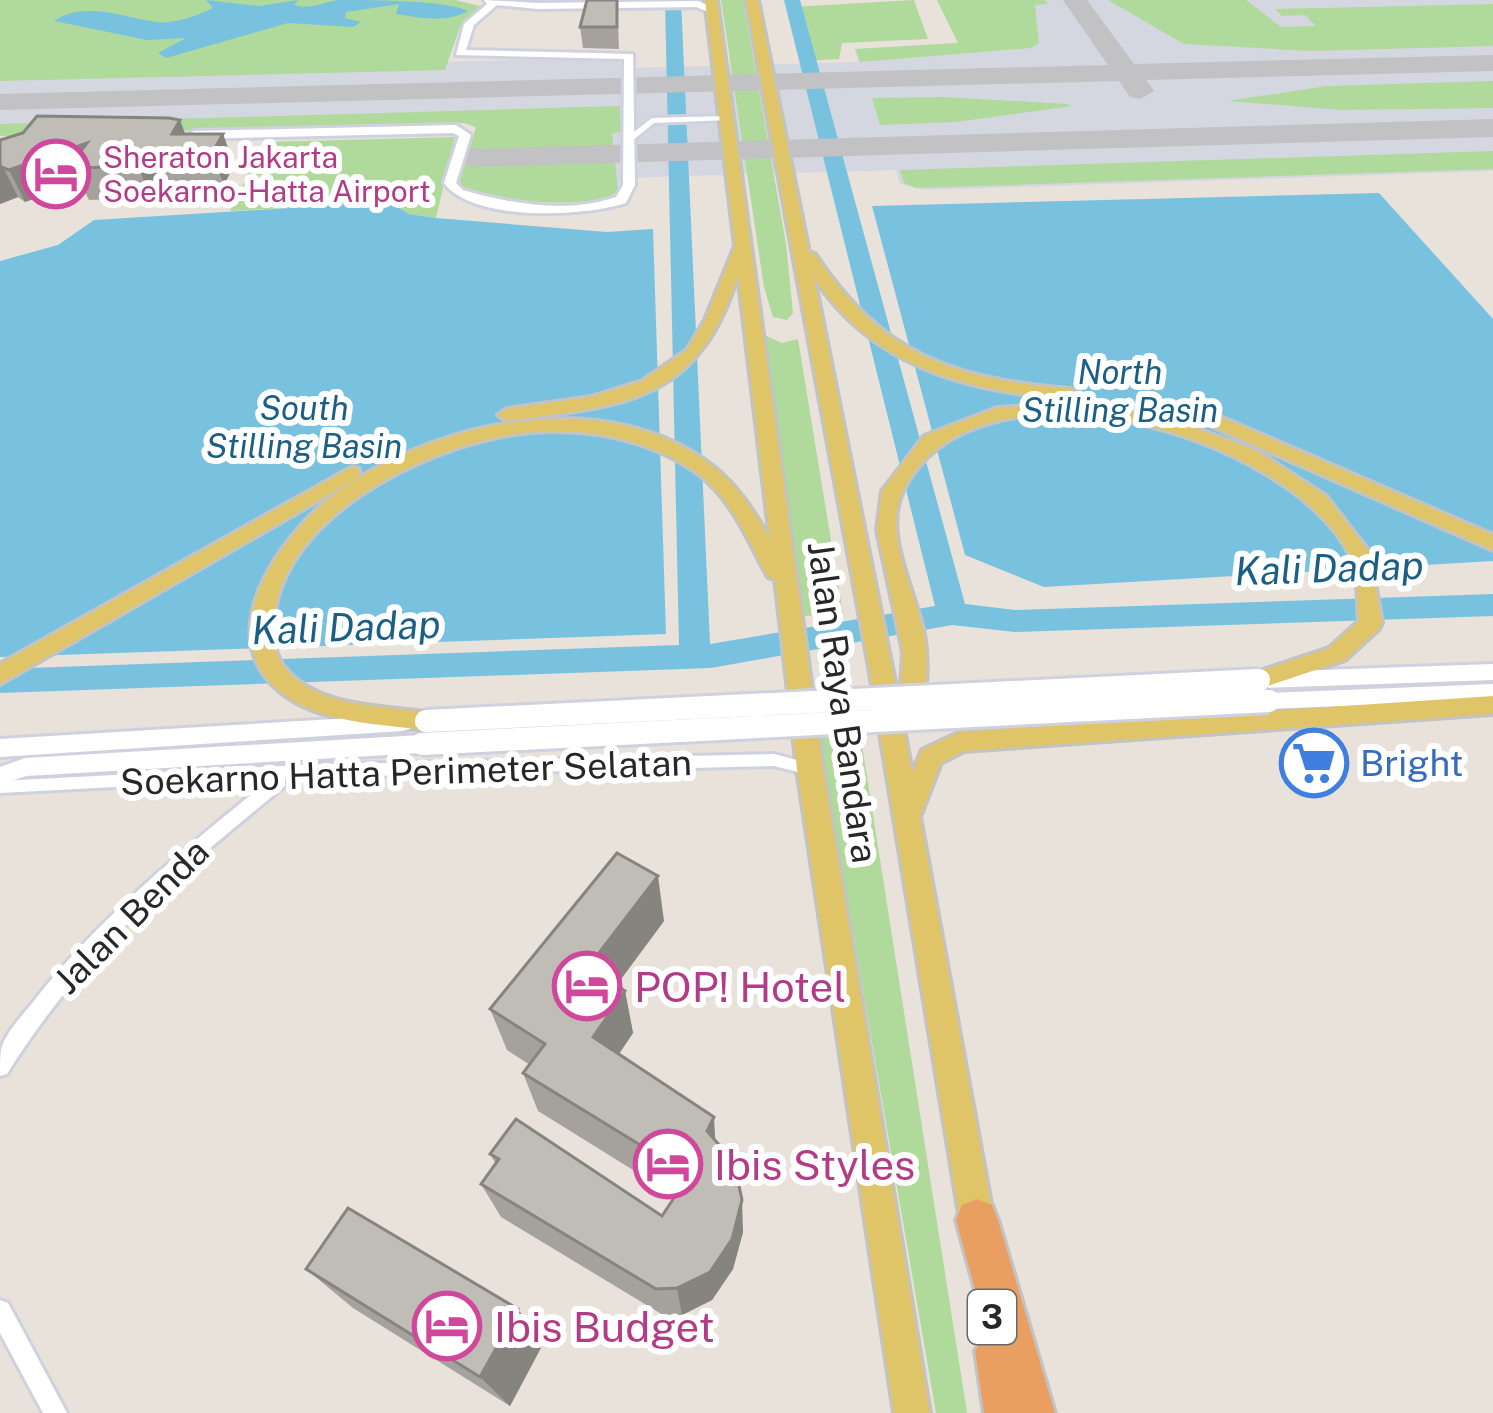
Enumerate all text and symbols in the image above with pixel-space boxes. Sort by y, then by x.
hotel icon: Sheraton Jakarta Soekarno-Hatta Airport [21,139,91,209]
place label: Sheraton Jakarta Soekarno-Hatta Airport [103,139,431,209]
water label: North Stilling Basin [1022,353,1218,429]
water label: South Stilling Basin [206,389,402,465]
street label: Jalan Raya Bandara [800,538,886,866]
water label: Kali Dadap [1234,542,1424,594]
water label: Kali Dadap [251,601,441,653]
supermarket icon: Bright [1279,728,1349,798]
street label: Soekarno Hatta Perimeter Selatan [119,741,693,803]
place label: Bright [1360,742,1463,784]
street label: Jalan Benda [45,830,217,1002]
hotel icon: POP! Hotel [552,951,622,1021]
place label: POP! Hotel [634,962,846,1011]
hotel icon: Ibis Styles [633,1129,703,1199]
place label: Ibis Styles [714,1140,915,1189]
road number: 3 [968,1290,1016,1344]
hotel icon: Ibis Budget [412,1291,482,1361]
place label: Ibis Budget [494,1302,715,1351]

